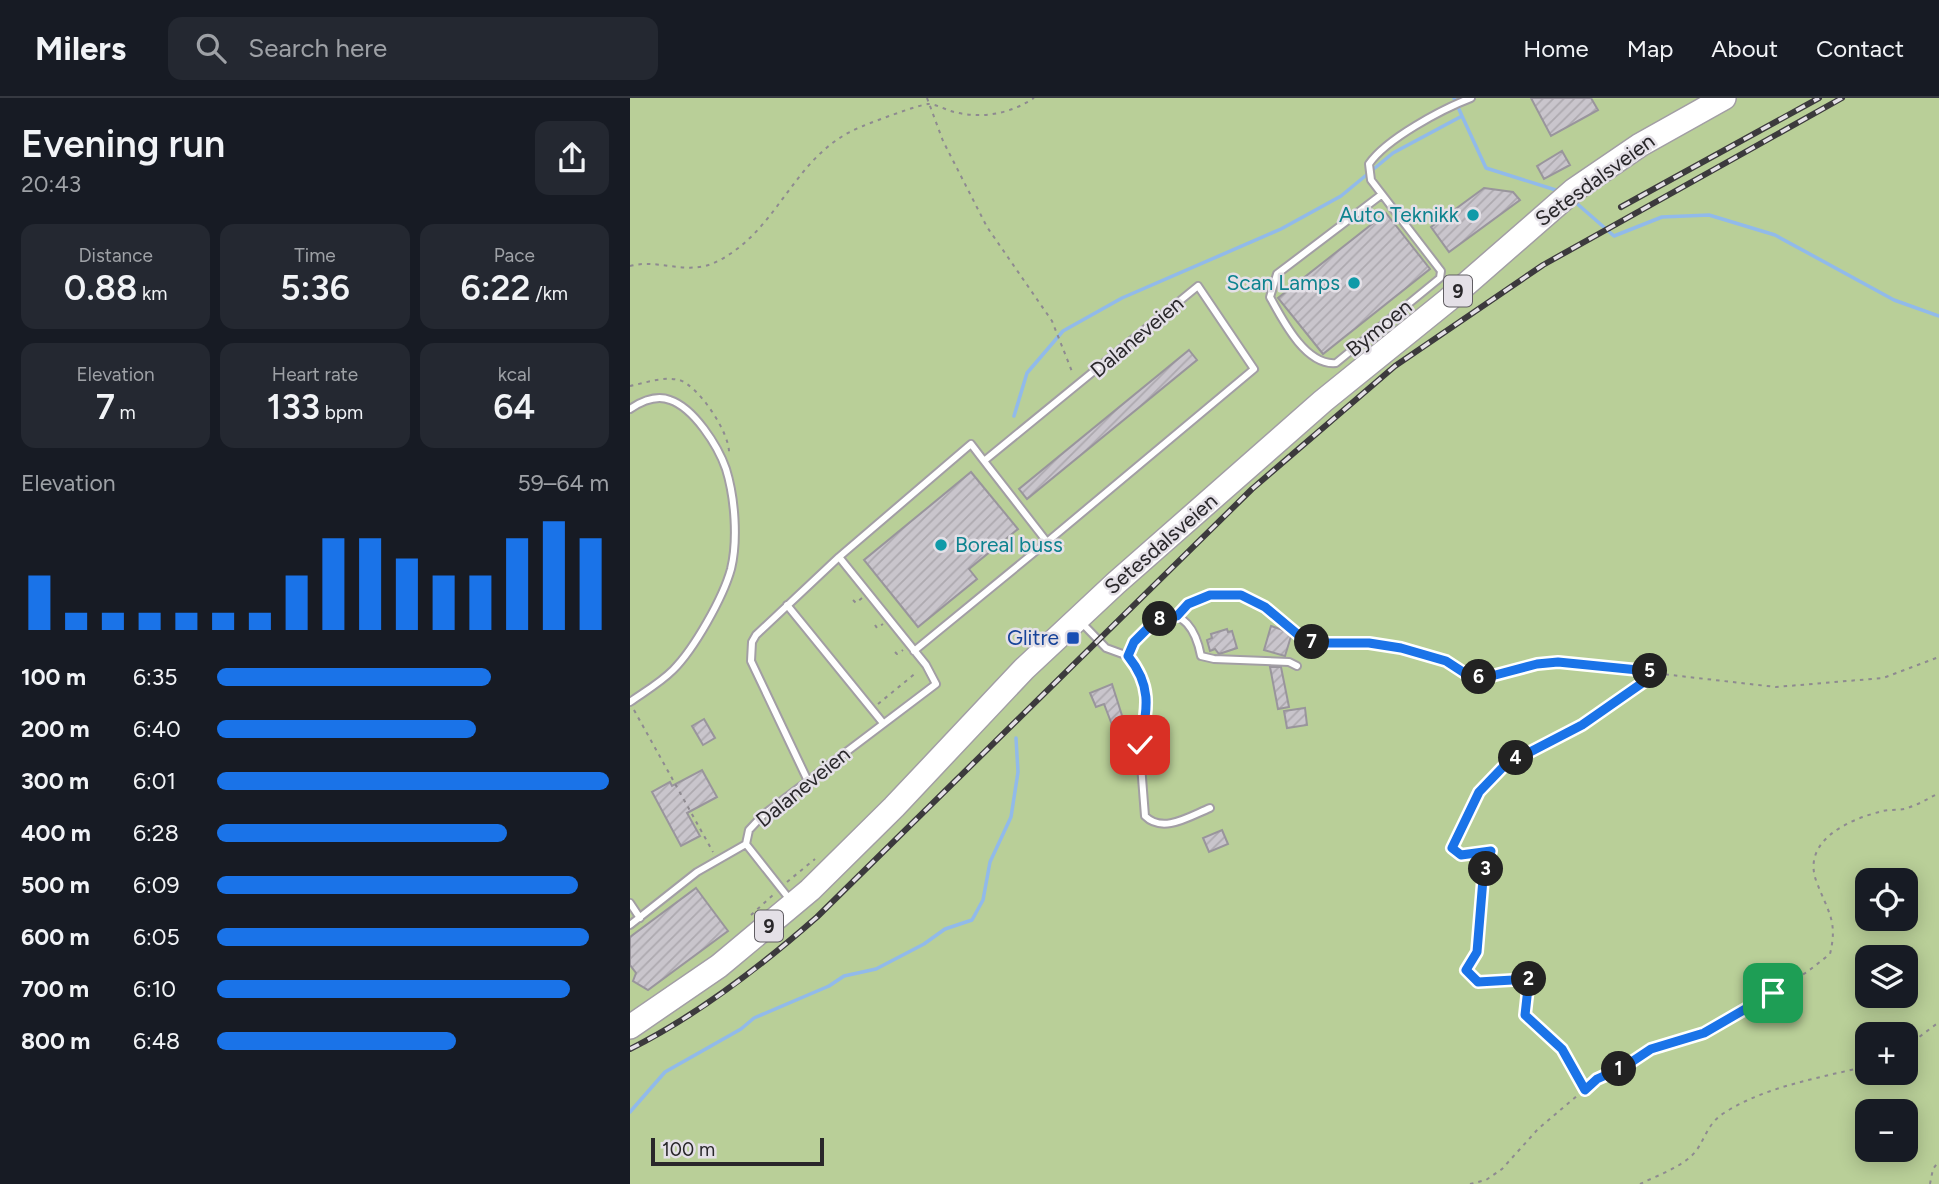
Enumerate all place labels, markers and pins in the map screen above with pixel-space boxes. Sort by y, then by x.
place label: Auto Teknikk [1339,202,1460,227]
marker: Auto Teknikk [1465,207,1481,223]
place label: Scan Lamps [1226,270,1340,295]
marker: Scan Lamps [1346,275,1362,291]
place label: Boreal buss [955,532,1063,557]
marker: Boreal buss [933,537,949,553]
pin: 8 [1142,602,1178,636]
pin: 7 [1294,624,1330,660]
place label: Glitre [1007,625,1059,650]
marker: Glitre [1065,630,1081,646]
pin: 5 [1632,654,1668,688]
pin: 6 [1462,660,1496,694]
pin [1110,715,1170,775]
pin: 4 [1498,740,1533,776]
pin: 3 [1468,852,1504,886]
pin: 2 [1511,962,1546,996]
pin [1743,963,1803,1023]
pin: 1 [1602,1052,1636,1086]

